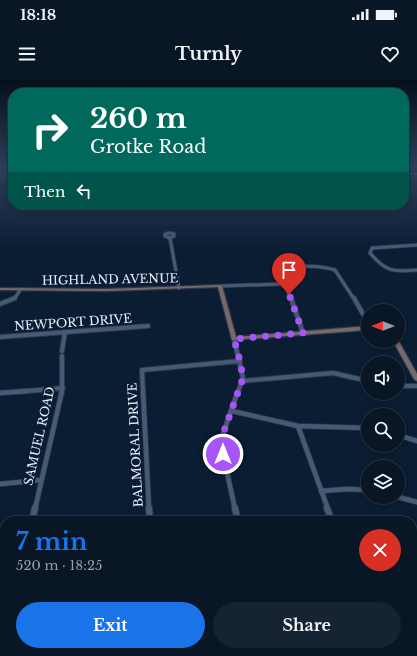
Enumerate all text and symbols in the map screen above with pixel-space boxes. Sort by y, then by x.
text: 18:18 [20,5,56,24]
icon: menu [16,43,38,65]
text: Turnly [175,43,242,65]
icon: heart [379,43,401,65]
text: 260 m [90,101,187,136]
icon: right [24,104,76,156]
text: Grotke Road [90,136,206,158]
icon: left [73,180,95,202]
text: Then [24,182,65,201]
pin [272,253,306,294]
icon: arrive [278,259,300,281]
street label: HIGHLAND AVENUE [42,270,179,288]
north arrow [361,304,405,348]
map controls [361,304,405,504]
street label: NEWPORT DRIVE [14,310,133,334]
button: sound [361,356,405,400]
street label: BALMORAL DRIVE [124,382,146,508]
street label: SAMUEL ROAD [20,385,58,487]
button: search [361,408,405,452]
position arrow [202,433,244,475]
button: layers [361,460,405,504]
text: 7 min [16,527,87,556]
button: close [359,529,401,571]
text: 520 m · 18:25 [16,557,102,574]
button: Exit [16,602,205,648]
button: Share [213,602,401,648]

